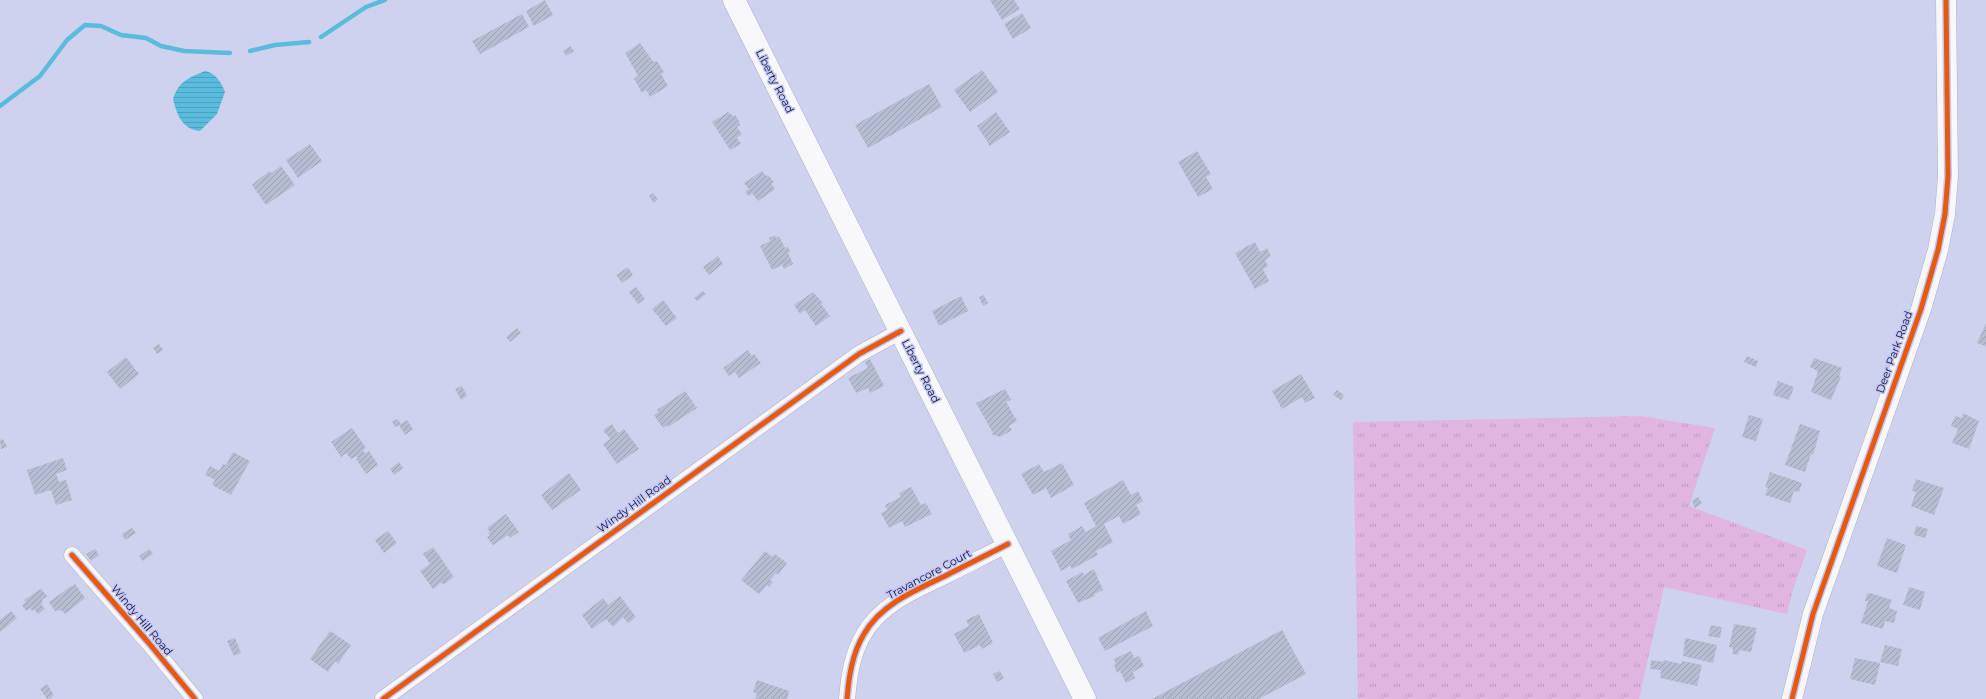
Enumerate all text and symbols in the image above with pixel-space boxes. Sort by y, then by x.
street label: Liberty Road [753,47,797,115]
street label: Deer Park Road [1873,309,1915,395]
street label: Liberty Road [899,337,943,405]
street label: Windy Hill Road [594,472,674,536]
street label: Travancore Court [884,546,974,602]
street label: Windy Hill Road [108,582,176,658]

